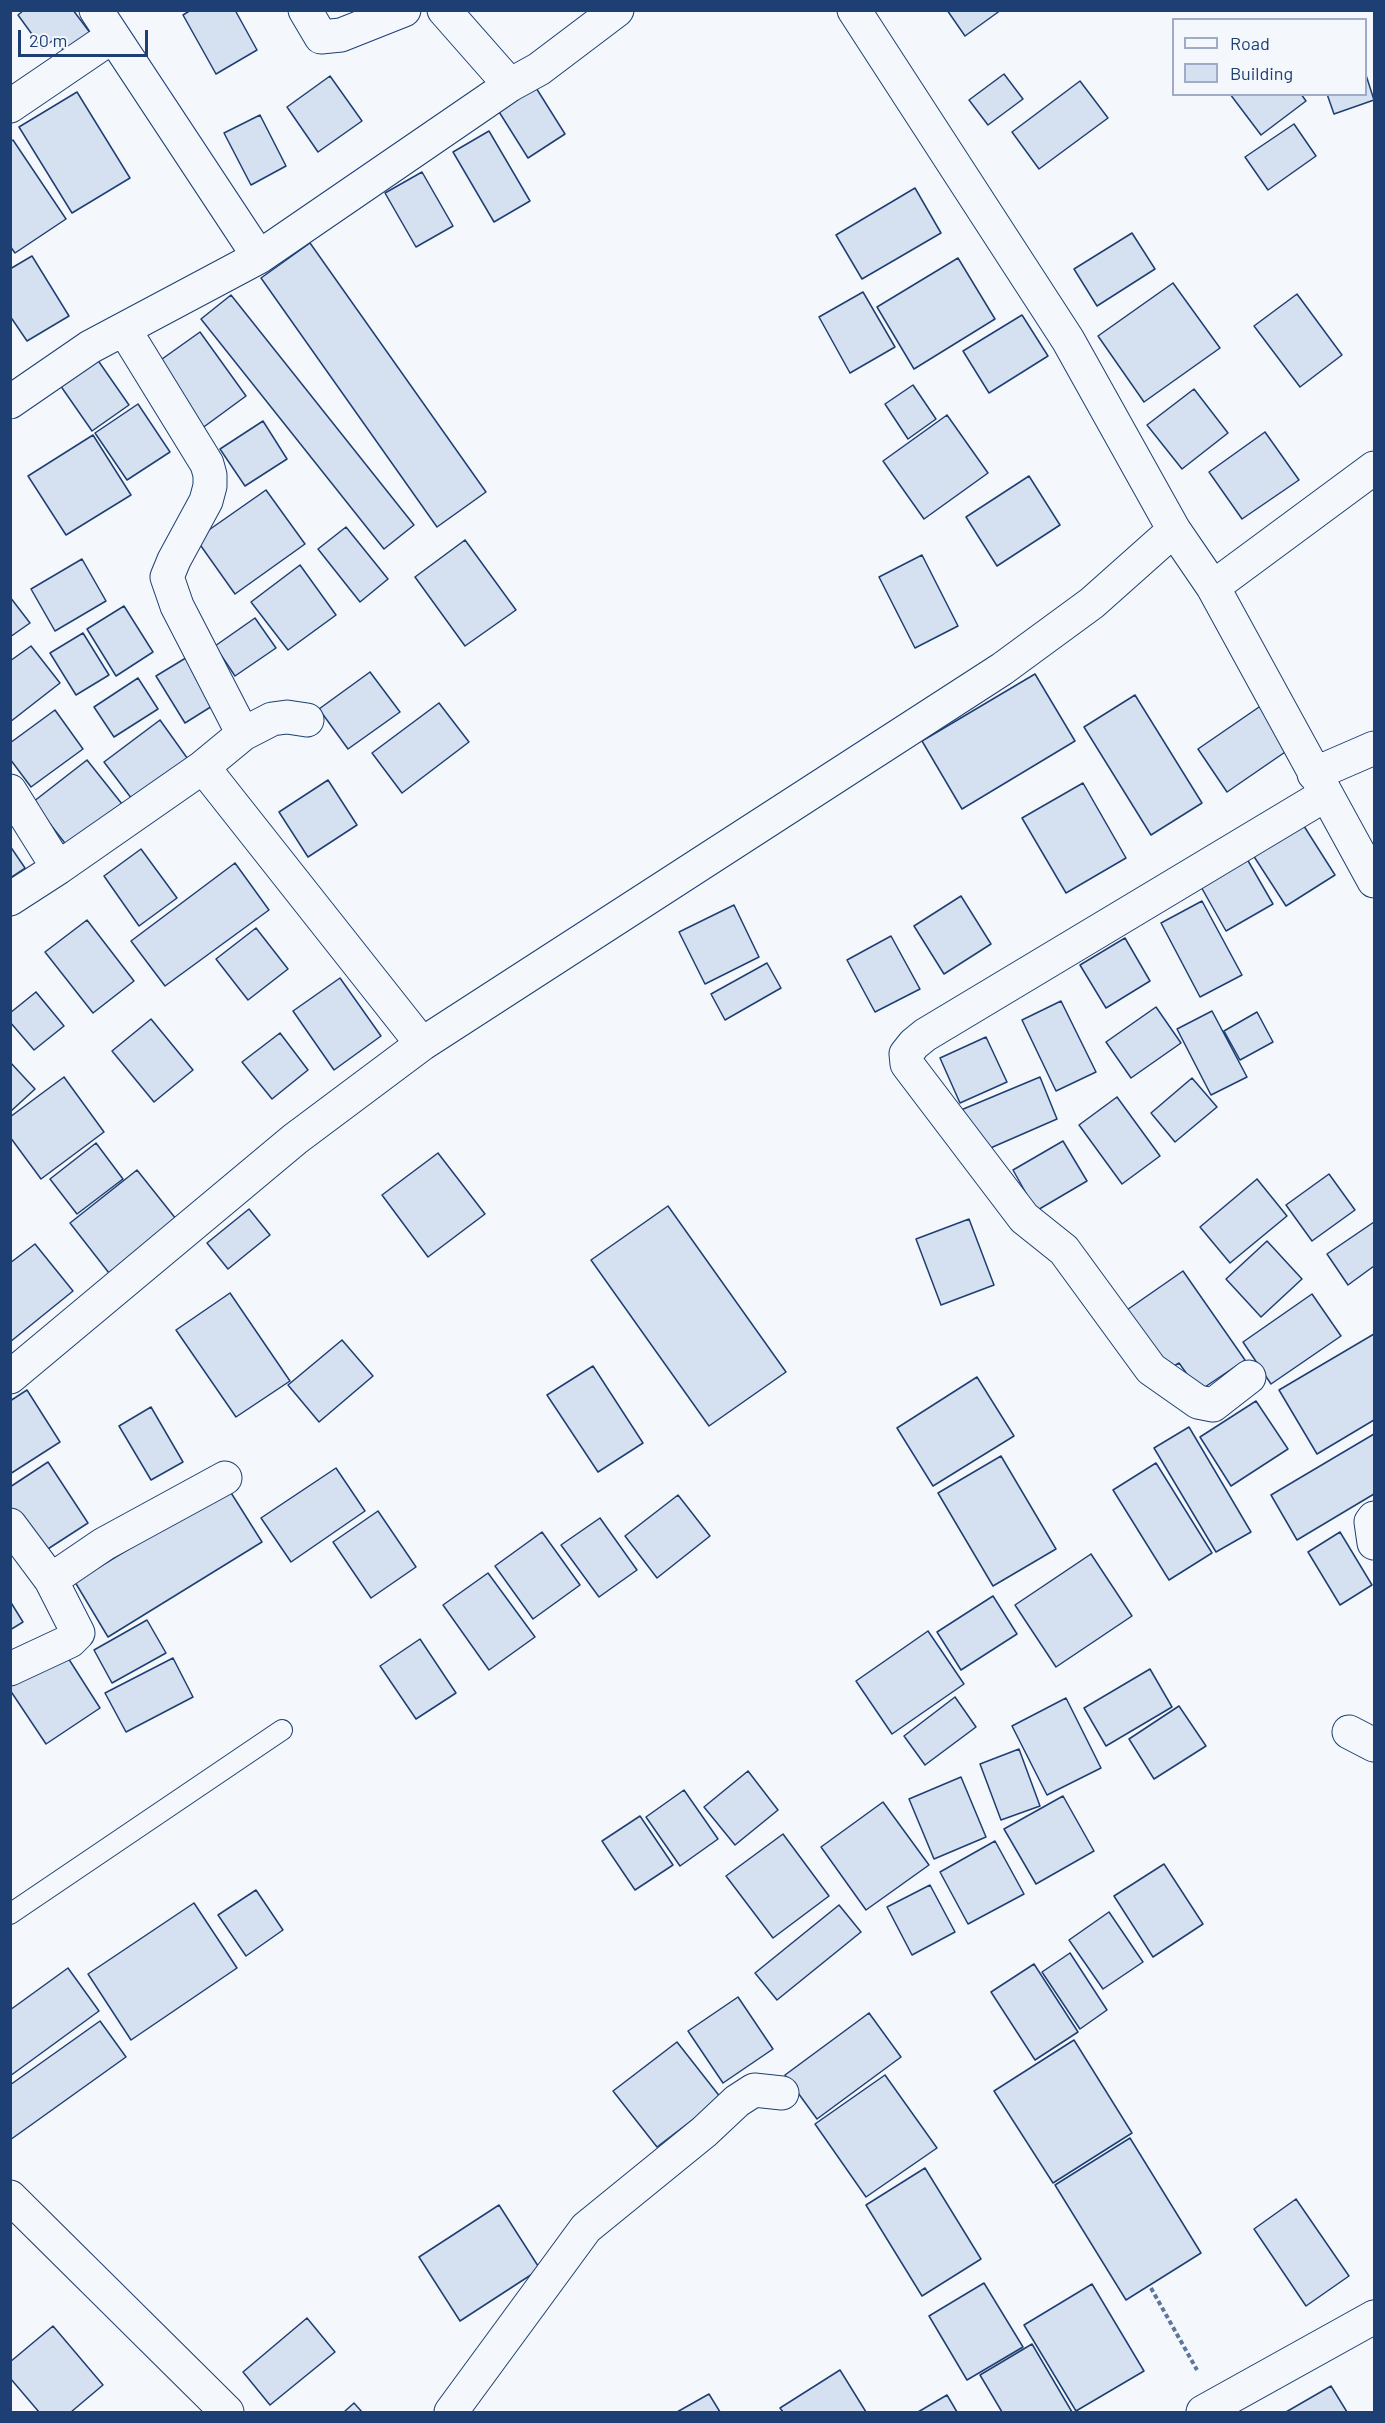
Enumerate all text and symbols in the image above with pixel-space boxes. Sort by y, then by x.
scale bar [21,18,152,56]
legend [1172,18,1367,96]
text: 20 m [29,29,67,51]
text: Road [1230,32,1270,54]
text: Building [1230,62,1293,84]

